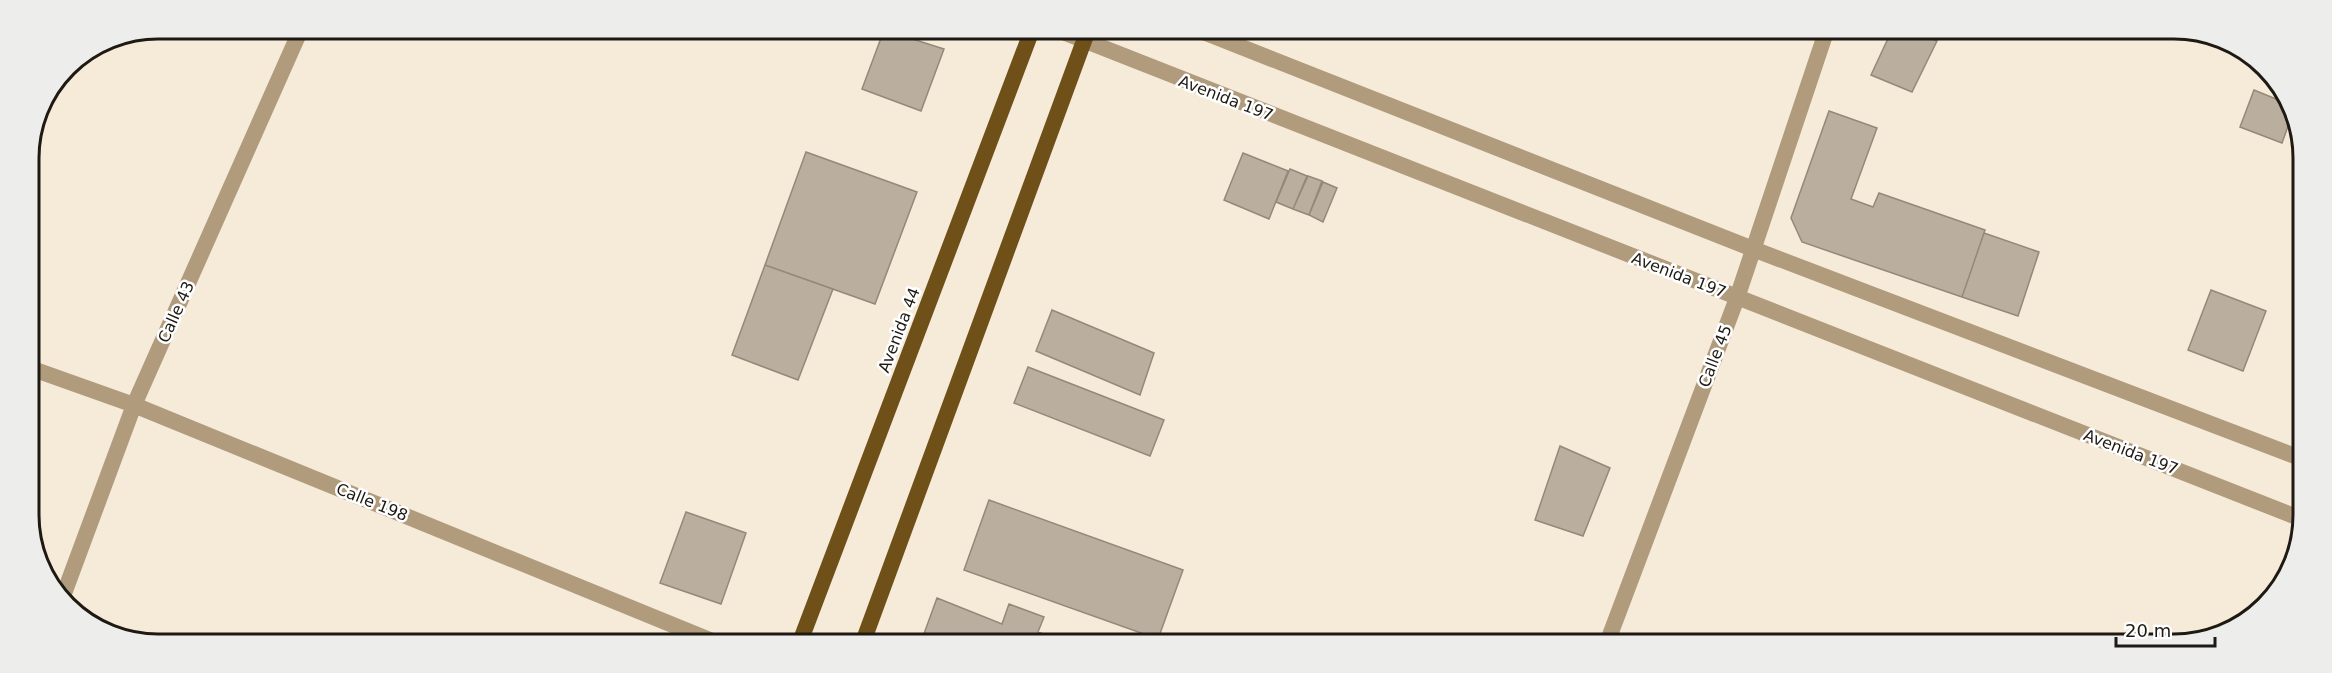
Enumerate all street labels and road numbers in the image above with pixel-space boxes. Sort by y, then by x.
street label: Avenida 197 [1176,71,1276,125]
street label: Avenida 197 [1629,248,1729,302]
street label: Calle 43 [154,278,198,346]
street label: Avenida 44 [874,285,924,375]
street label: Calle 45 [1694,322,1736,390]
street label: Avenida 197 [2081,425,2181,479]
street label: Calle 198 [334,479,410,525]

